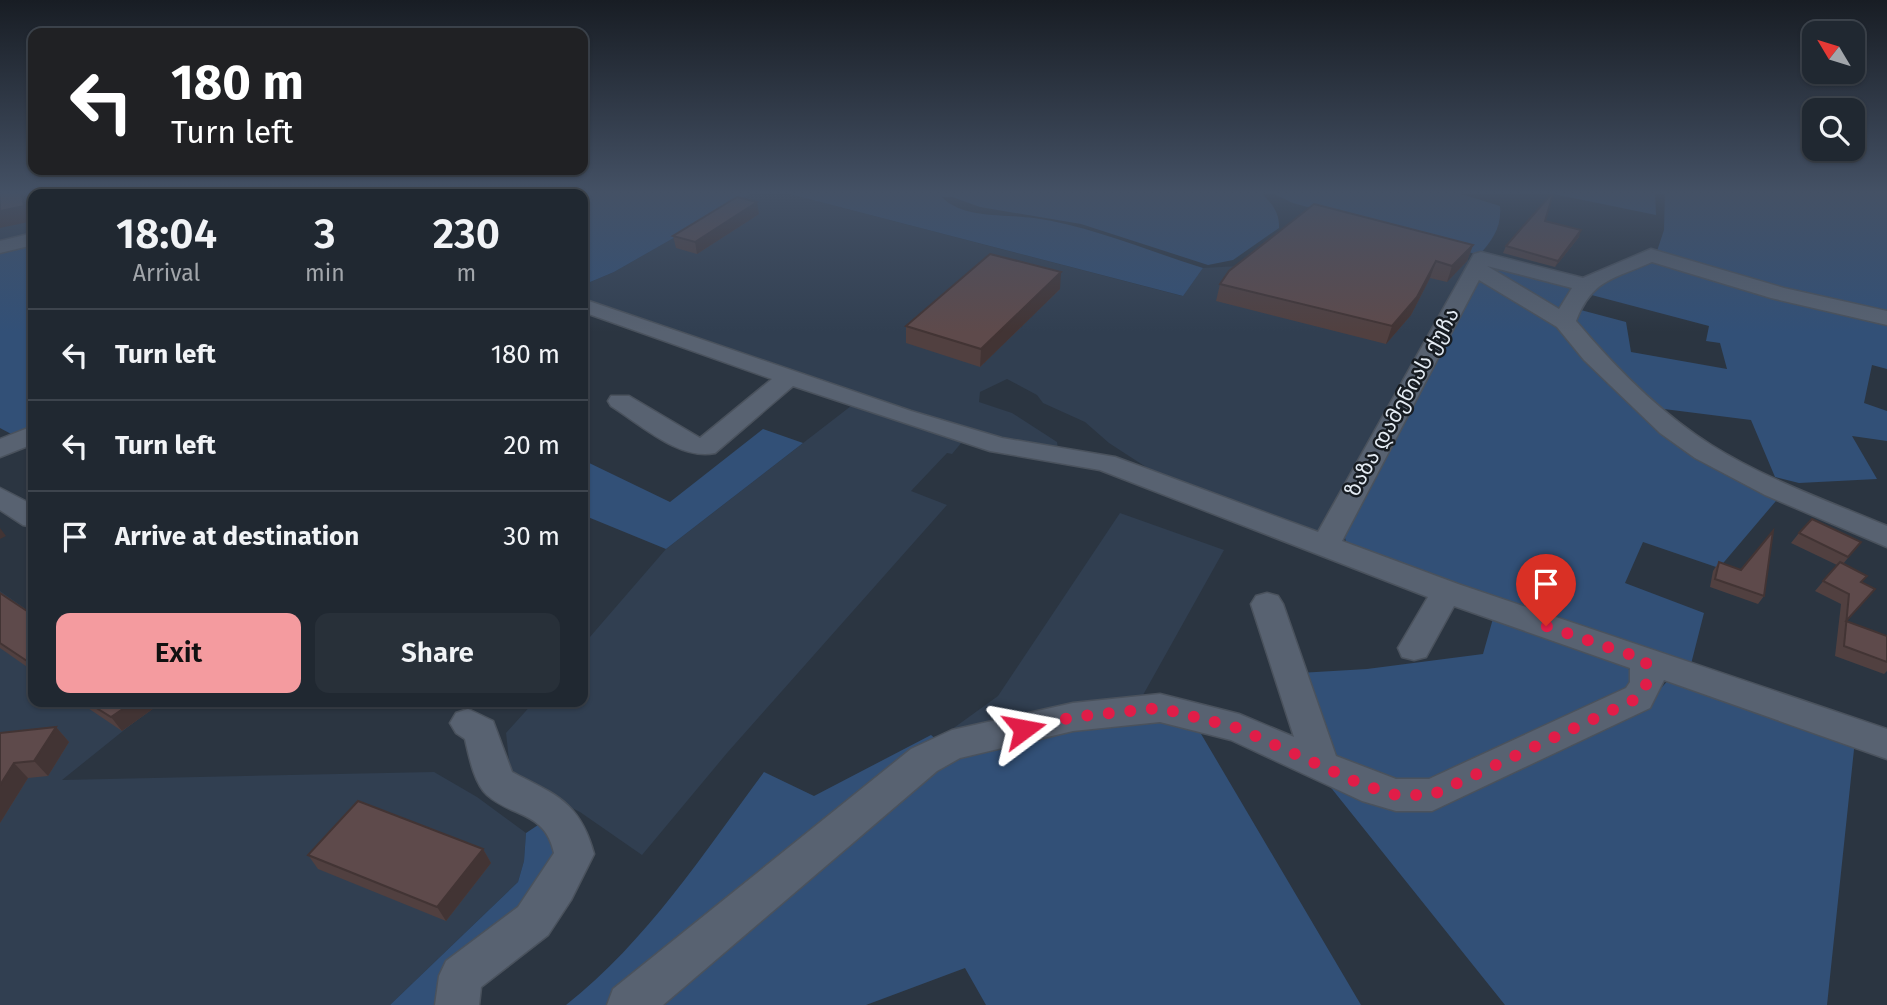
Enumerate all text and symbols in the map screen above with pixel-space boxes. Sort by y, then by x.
north arrow [1802,21,1866,84]
map controls [1802,21,1865,161]
text: 180 m [171,53,304,112]
icon: left [56,56,147,147]
button: search [1802,98,1865,161]
text: Turn left [171,113,293,151]
text: 18:04 [116,209,217,259]
text: 3 [314,209,336,259]
text: 230 [433,209,500,259]
text: Arrival [133,259,200,287]
text: min [305,259,345,287]
text: m [457,259,476,287]
street label: ზაზა დამენიას ქუჩა [1339,303,1465,501]
icon: left [56,336,94,374]
text: Turn left [115,339,216,370]
text: 180 m [491,339,560,370]
icon: left [56,427,94,465]
text: Turn left [115,430,216,461]
text: 20 m [503,430,560,461]
icon: arrive [56,518,94,556]
text: Arrive at destination [115,521,359,552]
text: 30 m [503,521,560,552]
pin [1516,554,1576,626]
icon: arrive [1527,565,1565,603]
button: Exit [56,613,301,693]
button: Share [315,613,560,693]
position arrow [987,692,1061,766]

